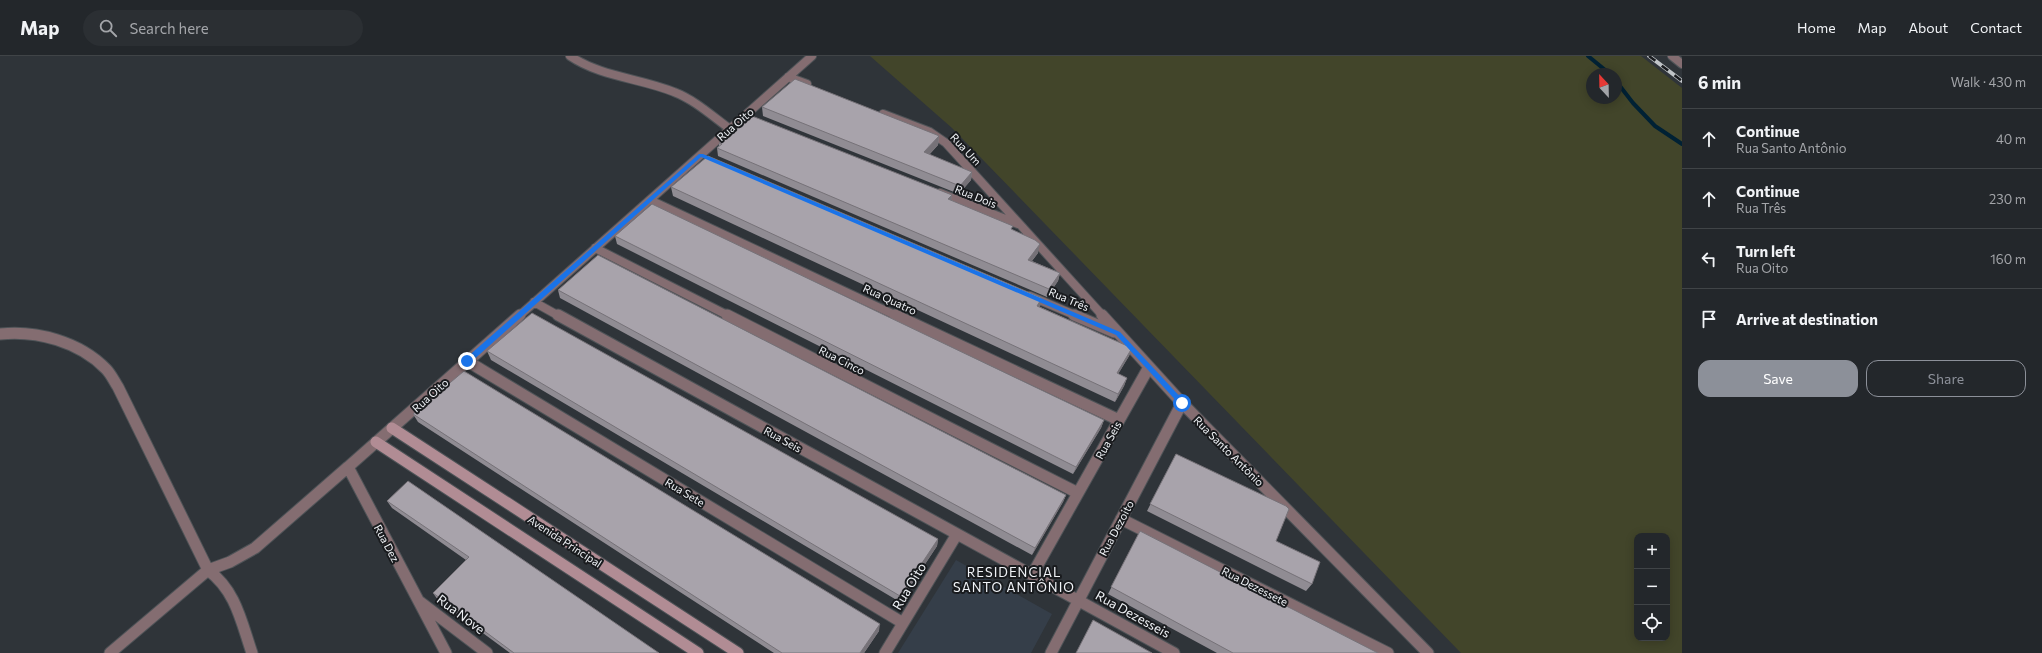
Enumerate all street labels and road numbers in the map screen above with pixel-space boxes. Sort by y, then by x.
street label: Rua Oito [714,104,756,143]
street label: Rua Um [948,130,984,168]
street label: Rua Dois [953,182,999,210]
street label: Rua Quatro [861,281,919,317]
street label: Rua Três [1047,285,1091,313]
street label: Rua Cinco [817,343,868,377]
street label: Rua Oito [409,375,451,415]
street label: Rua Santo Antônio [1191,413,1267,489]
street label: Rua Seis [1092,419,1124,461]
street label: Rua Seis [762,423,804,455]
street label: Rua Sete [663,475,707,509]
street label: Rua Dezoito [1096,498,1136,558]
street label: Avenida Principal [526,512,604,570]
street label: Rua Dez [372,522,403,564]
street label: Rua Oito [889,559,929,612]
street label: Rua Dezessete [1220,564,1290,608]
street label: Rua Dezesseis [1093,587,1173,641]
street label: Rua Nove [434,591,488,637]

